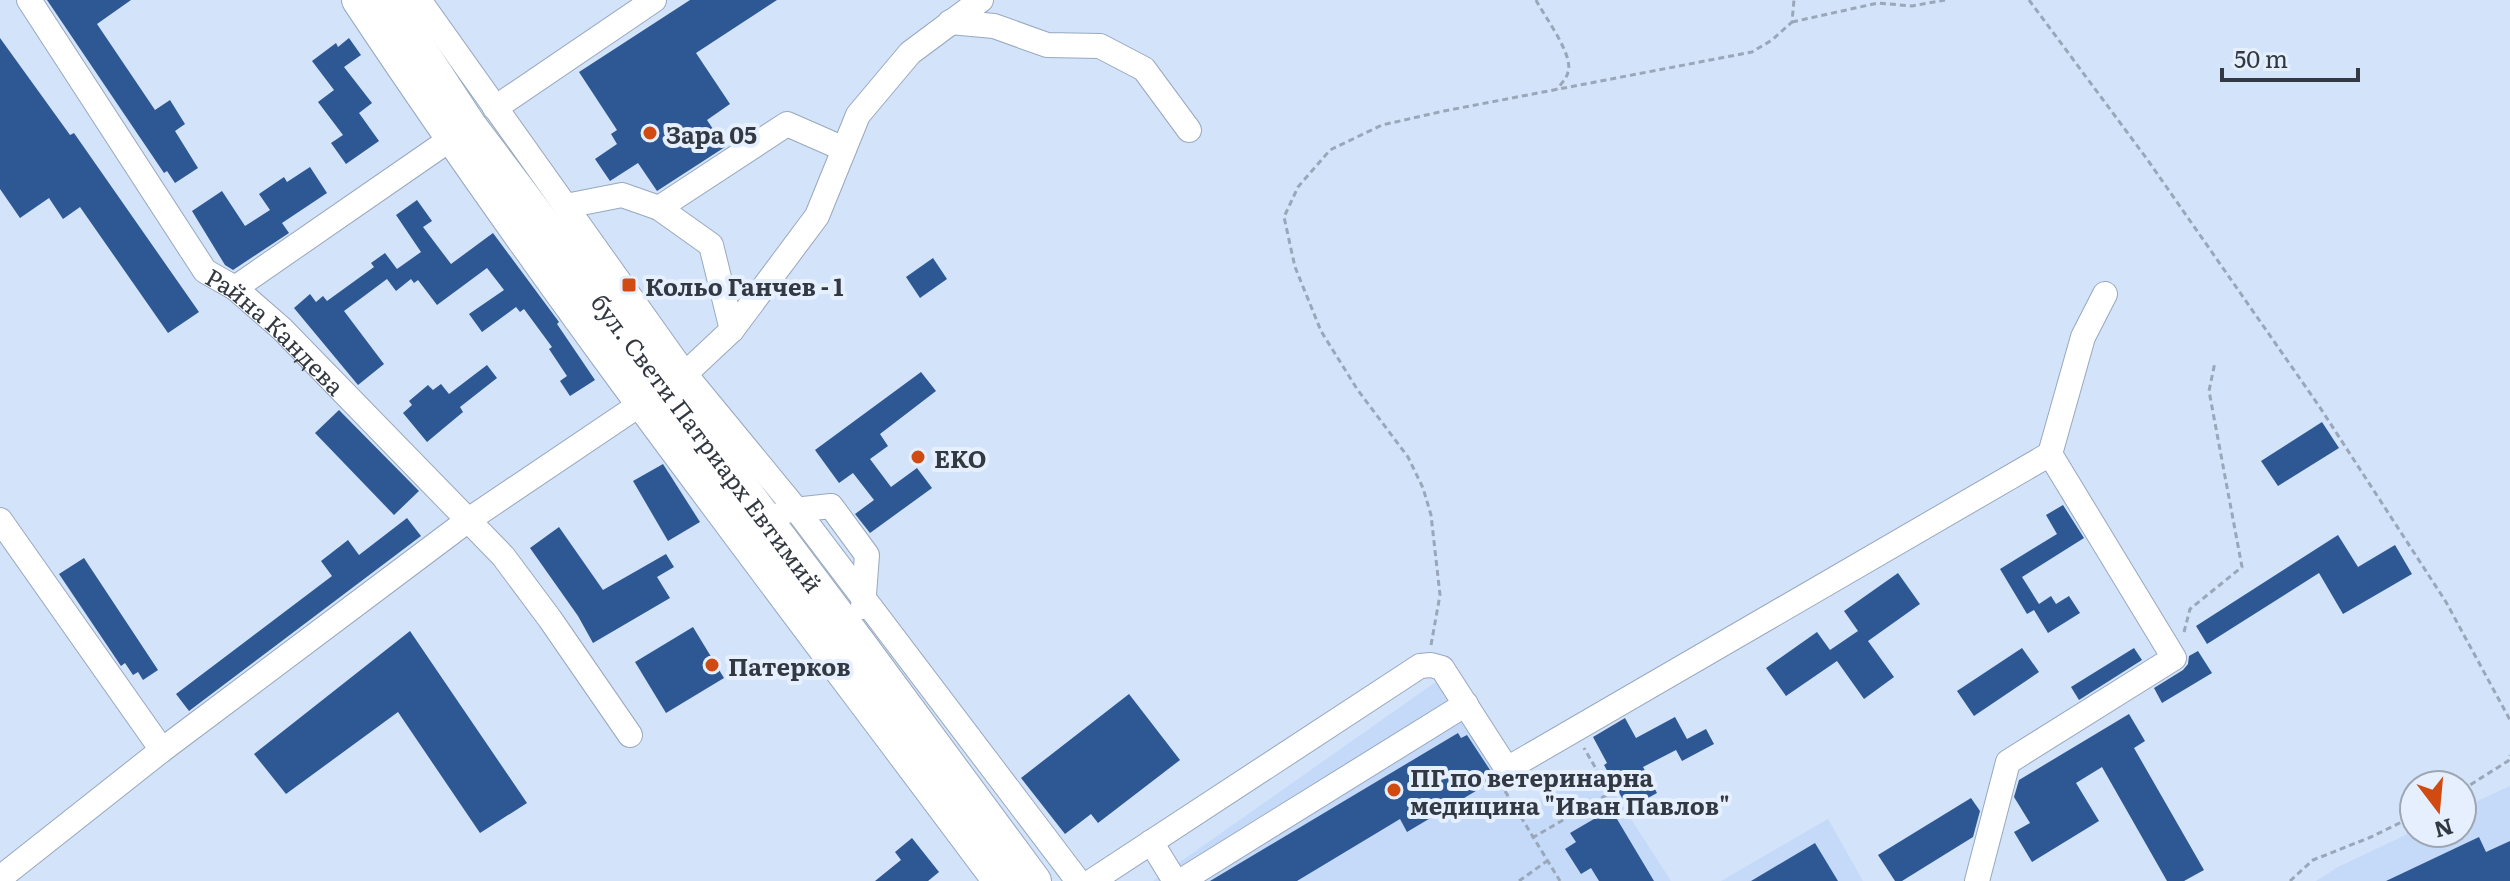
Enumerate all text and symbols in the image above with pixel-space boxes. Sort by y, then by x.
scale bar [2222,32,2358,82]
text: 50 m [2234,40,2288,75]
place label: Зара 05 [666,116,757,151]
marker: Зара 05 [641,124,659,142]
street label: Райна Кандева [200,258,354,402]
place label: Кольо Ганчев - 1 [645,268,844,303]
marker: Кольо Ганчев - 1 [620,276,638,294]
street label: бул. Свети Патриарх Евтимий [584,285,832,599]
place label: EKO [934,440,986,475]
marker: EKO [909,448,927,466]
place label: Патерков [728,648,851,683]
marker: Патерков [703,656,721,674]
place label: ПГ по ветеринарна медицина "Иван Павлов" [1410,759,1730,822]
north arrow [2398,769,2478,849]
marker: ПГ по ветеринарна медицина "Иван Павлов" [1385,781,1403,799]
text: N [2431,811,2457,848]

